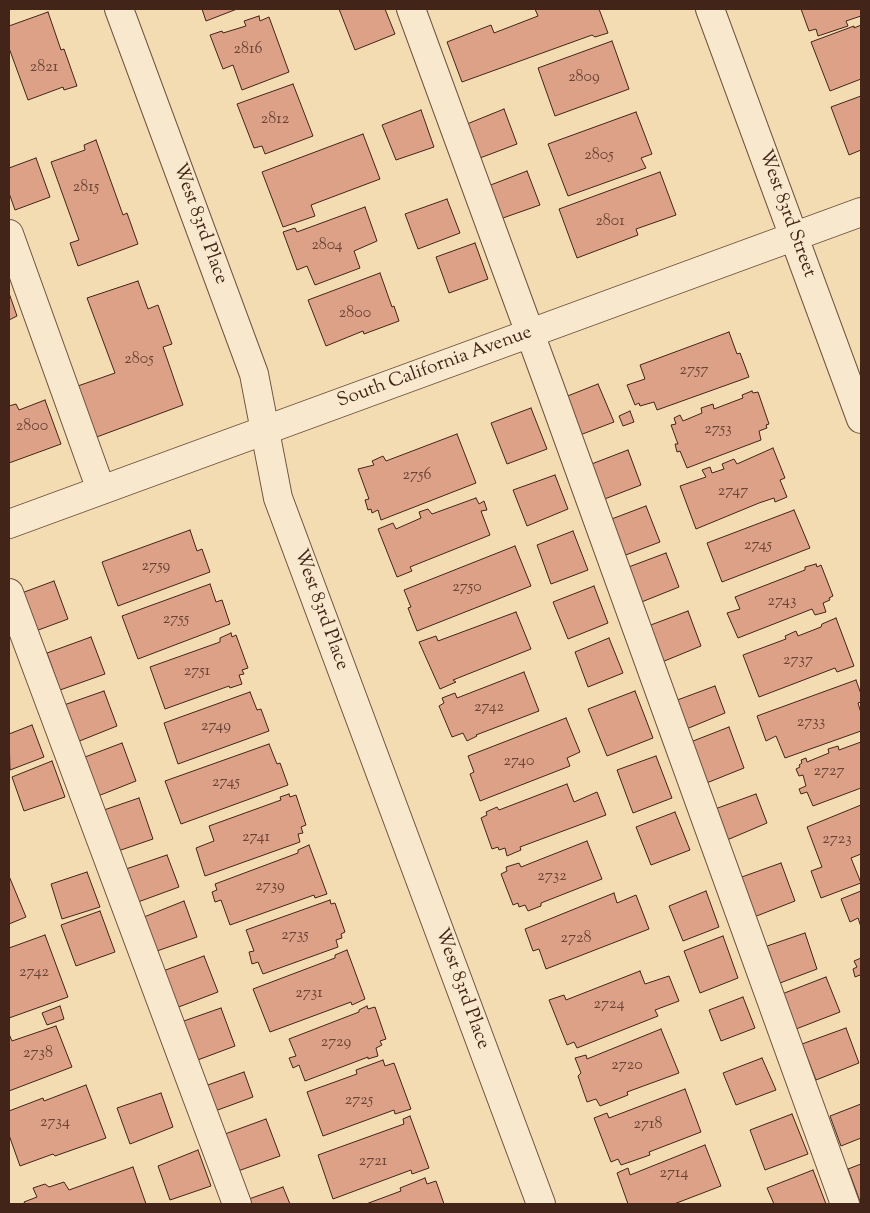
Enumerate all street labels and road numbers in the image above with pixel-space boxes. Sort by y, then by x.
street label: West 83rd Street [752,147,820,281]
street label: West 83rd Place [167,160,231,288]
street label: South California Avenue [335,322,535,414]
street label: West 83rd Place [288,546,352,674]
street label: West 83rd Place [429,925,493,1053]

